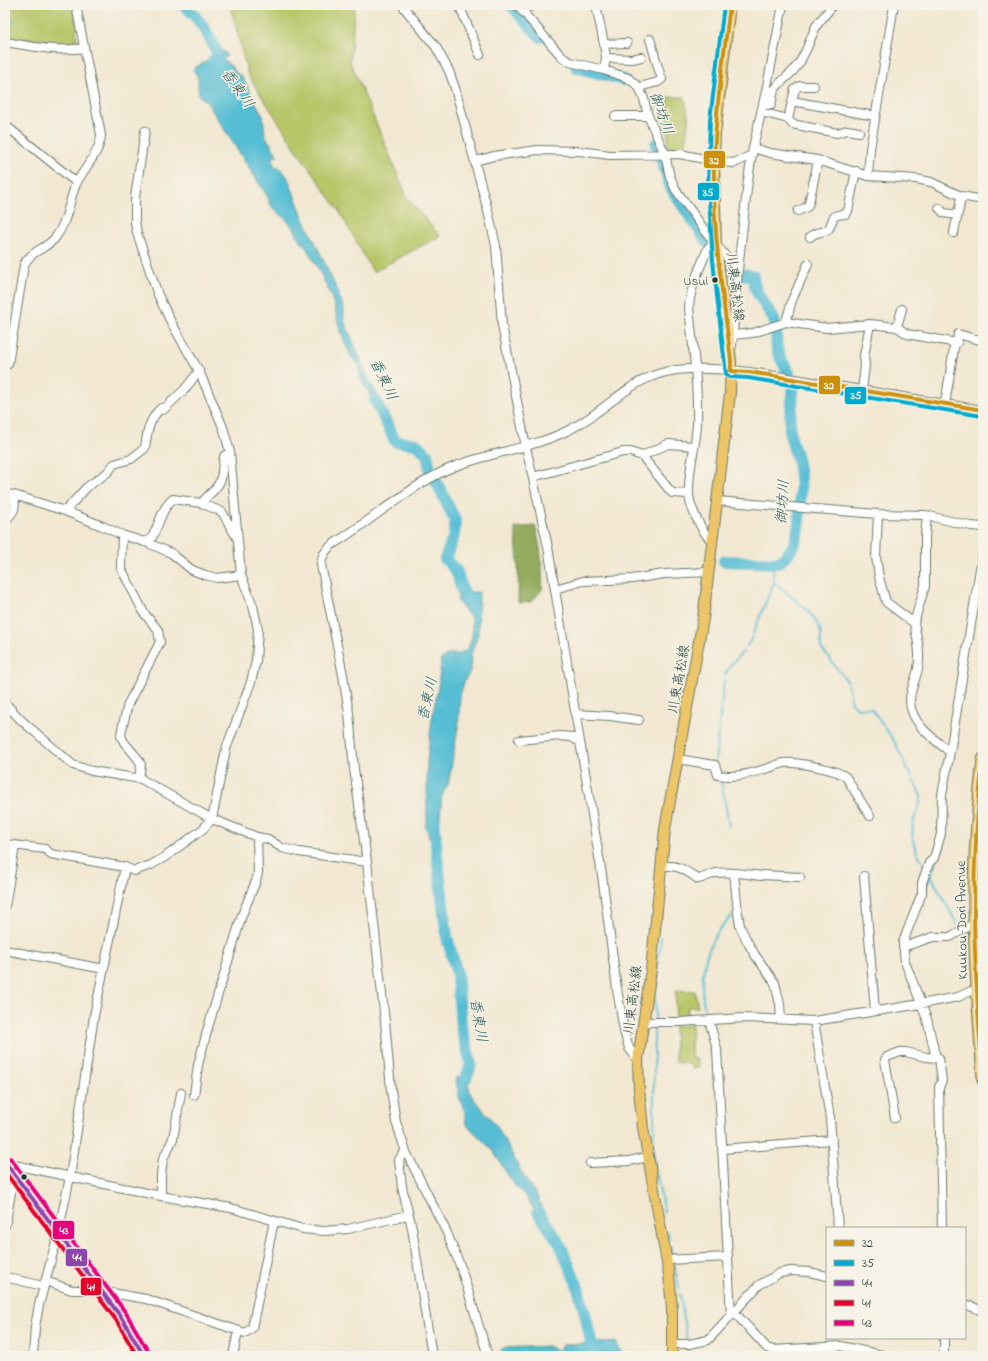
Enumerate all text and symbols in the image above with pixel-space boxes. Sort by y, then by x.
water label: 香東川 [215,64,259,113]
water label: 御坊川 [643,88,679,138]
line badge: 32 [703,150,726,169]
text: 32 [708,153,720,169]
line badge: 35 [697,182,720,201]
text: 35 [702,185,714,201]
street label: 川東高松線 [720,251,749,323]
place label: Usui [683,272,708,291]
marker: Usui [710,275,720,285]
water label: 香東川 [364,354,403,404]
line badge: 32 [818,375,841,395]
text: 32 [823,378,835,394]
line badge: 35 [844,386,867,405]
text: 35 [850,388,862,404]
water label: 御坊川 [770,479,796,525]
street label: 川東高松線 [663,643,696,716]
water label: 香東川 [412,675,444,724]
street label: Kuukou-Dori Avenue [951,860,974,980]
street label: 川東高松線 [619,964,648,1036]
water label: 香東川 [464,996,492,1044]
unlabelled marker [19,1172,29,1182]
line badge: 43 [52,1220,75,1240]
text: 43 [58,1223,69,1239]
legend [826,1227,966,1339]
text: 32 [862,1235,873,1253]
line badge: 44 [65,1248,88,1267]
text: 44 [71,1250,82,1266]
text: 35 [862,1255,874,1273]
text: 44 [862,1275,872,1293]
line badge: 41 [80,1277,102,1296]
text: 41 [86,1280,96,1296]
text: 41 [862,1295,871,1313]
text: 43 [862,1315,872,1333]

